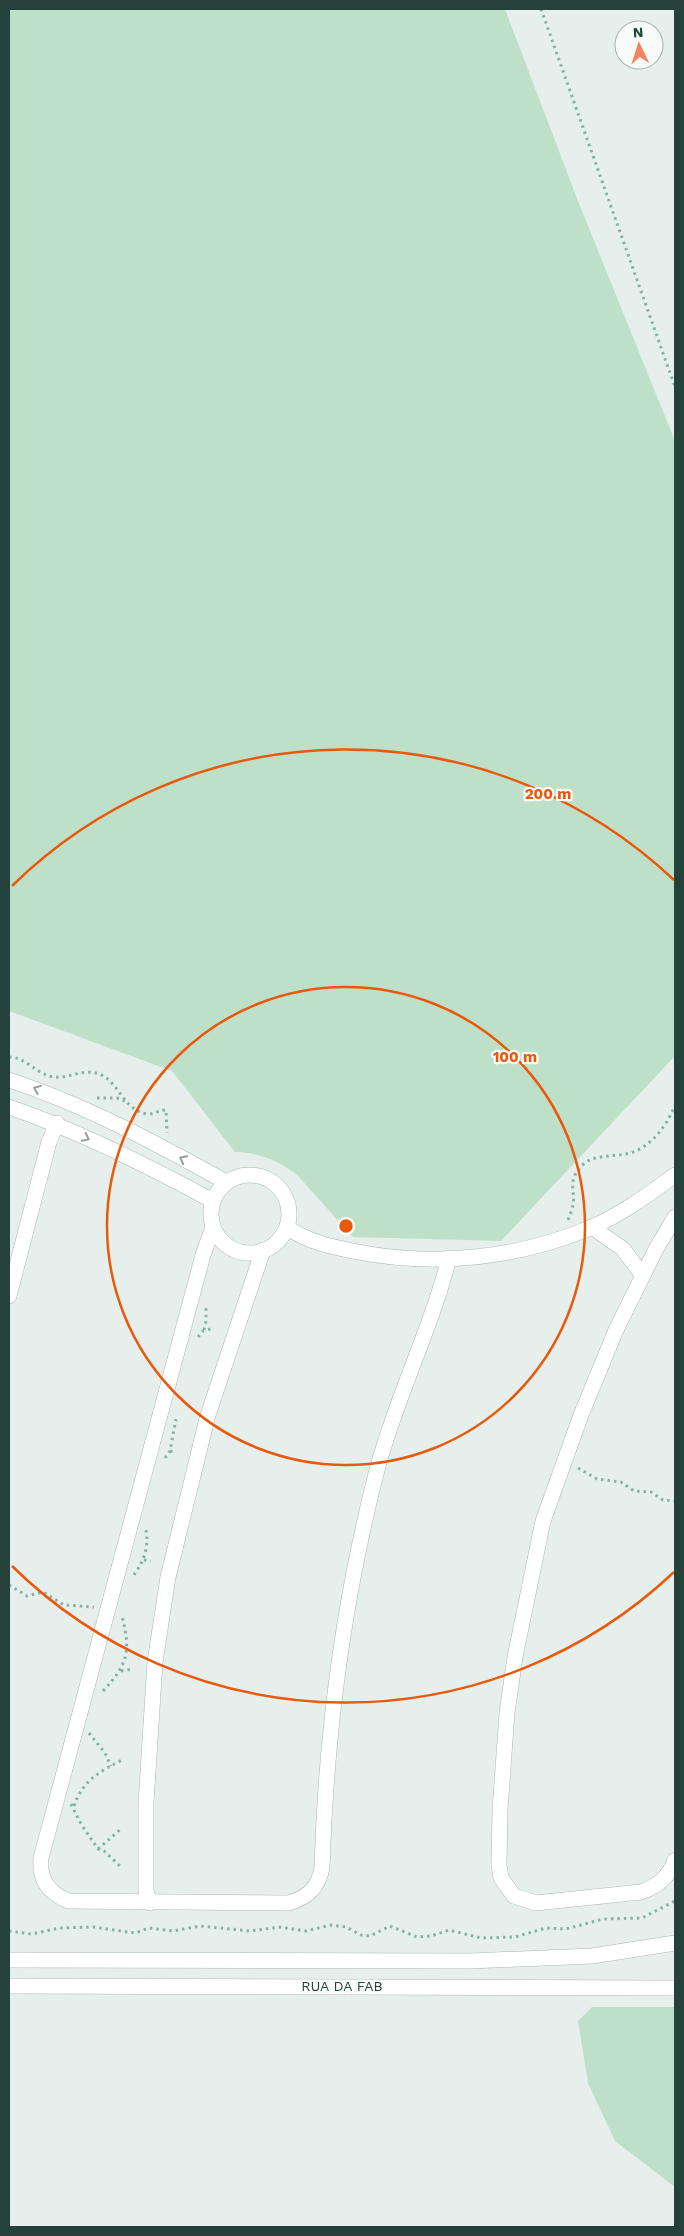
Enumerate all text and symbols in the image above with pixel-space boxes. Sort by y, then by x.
north arrow [614,20,664,70]
text: N [632,24,644,40]
text: 200 m [525,785,571,803]
text: 100 m [493,1048,537,1066]
one-way arrow [33,1085,41,1095]
one-way arrow [81,1131,90,1141]
one-way arrow [180,1155,189,1165]
centre of rings [337,1217,355,1235]
street label: RUA DA FAB [301,1978,383,1994]

